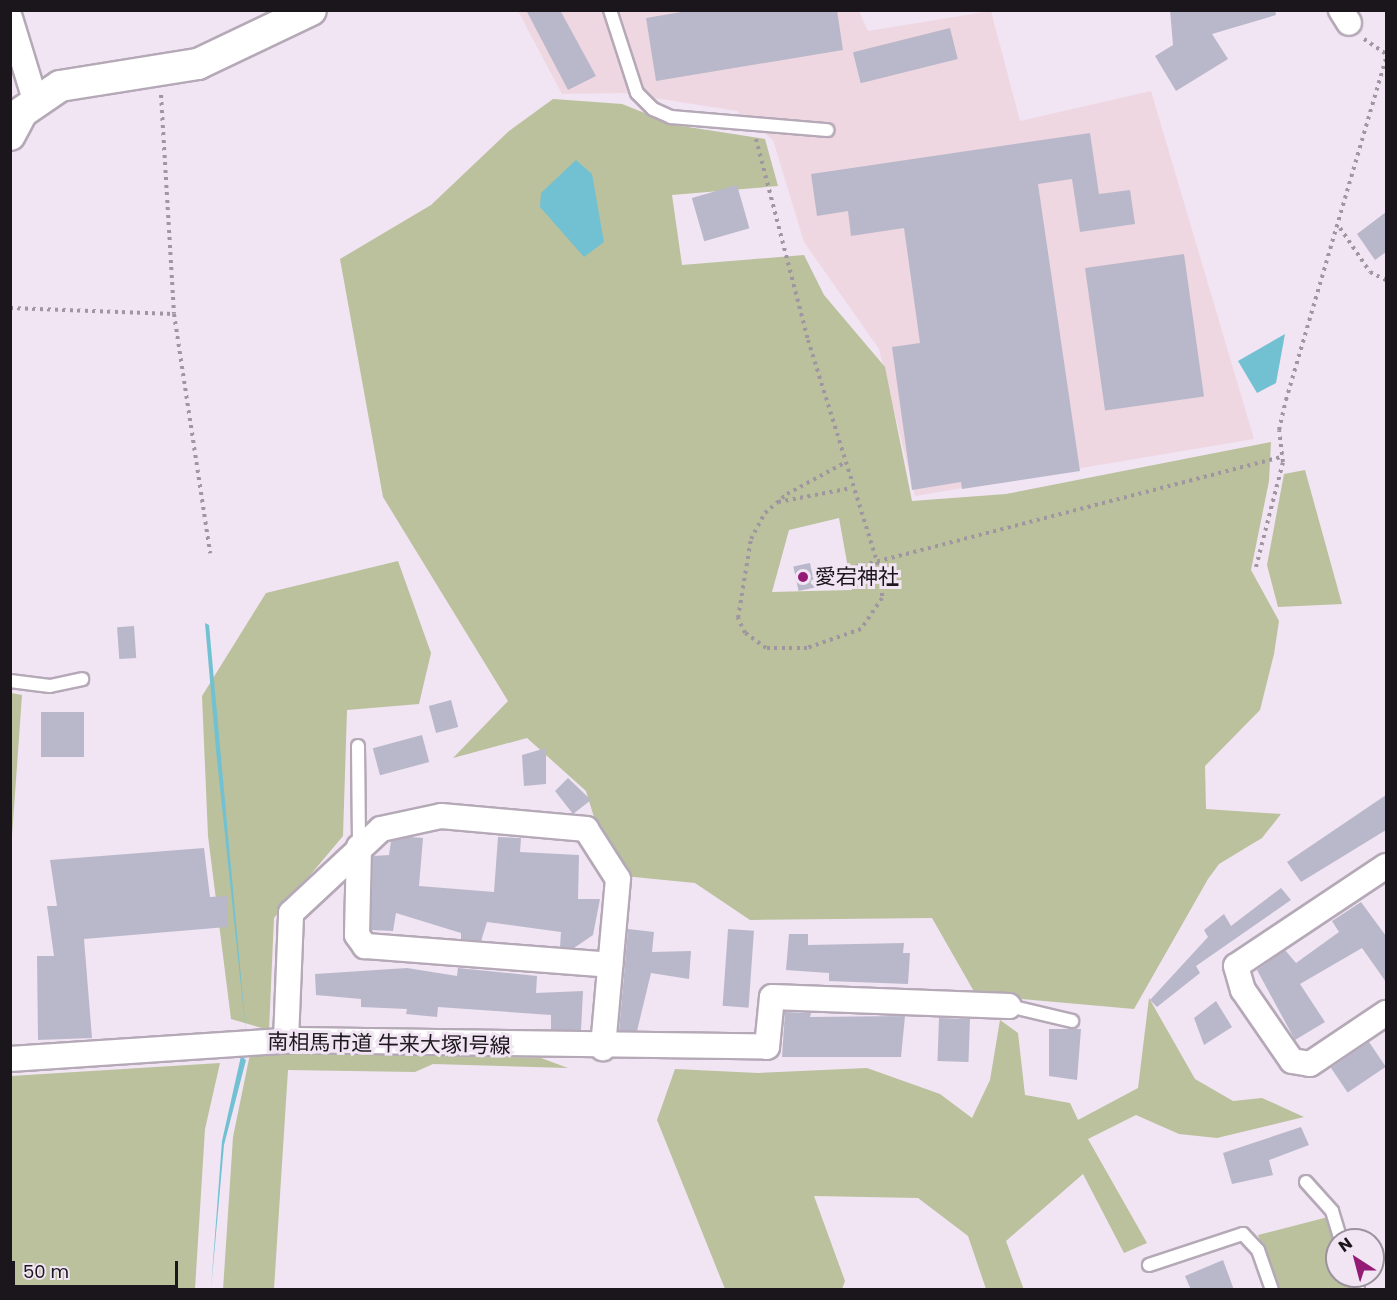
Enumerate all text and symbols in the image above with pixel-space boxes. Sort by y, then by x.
place label: 愛宕神社 [815,564,899,590]
marker: 愛宕神社 [796,570,810,584]
street label: 南相馬市道 牛来大塚1号線 [267,1029,511,1059]
north arrow [1325,1228,1385,1288]
text: N [1334,1232,1357,1258]
scale bar [15,1249,182,1287]
text: 50 m [23,1259,69,1284]

